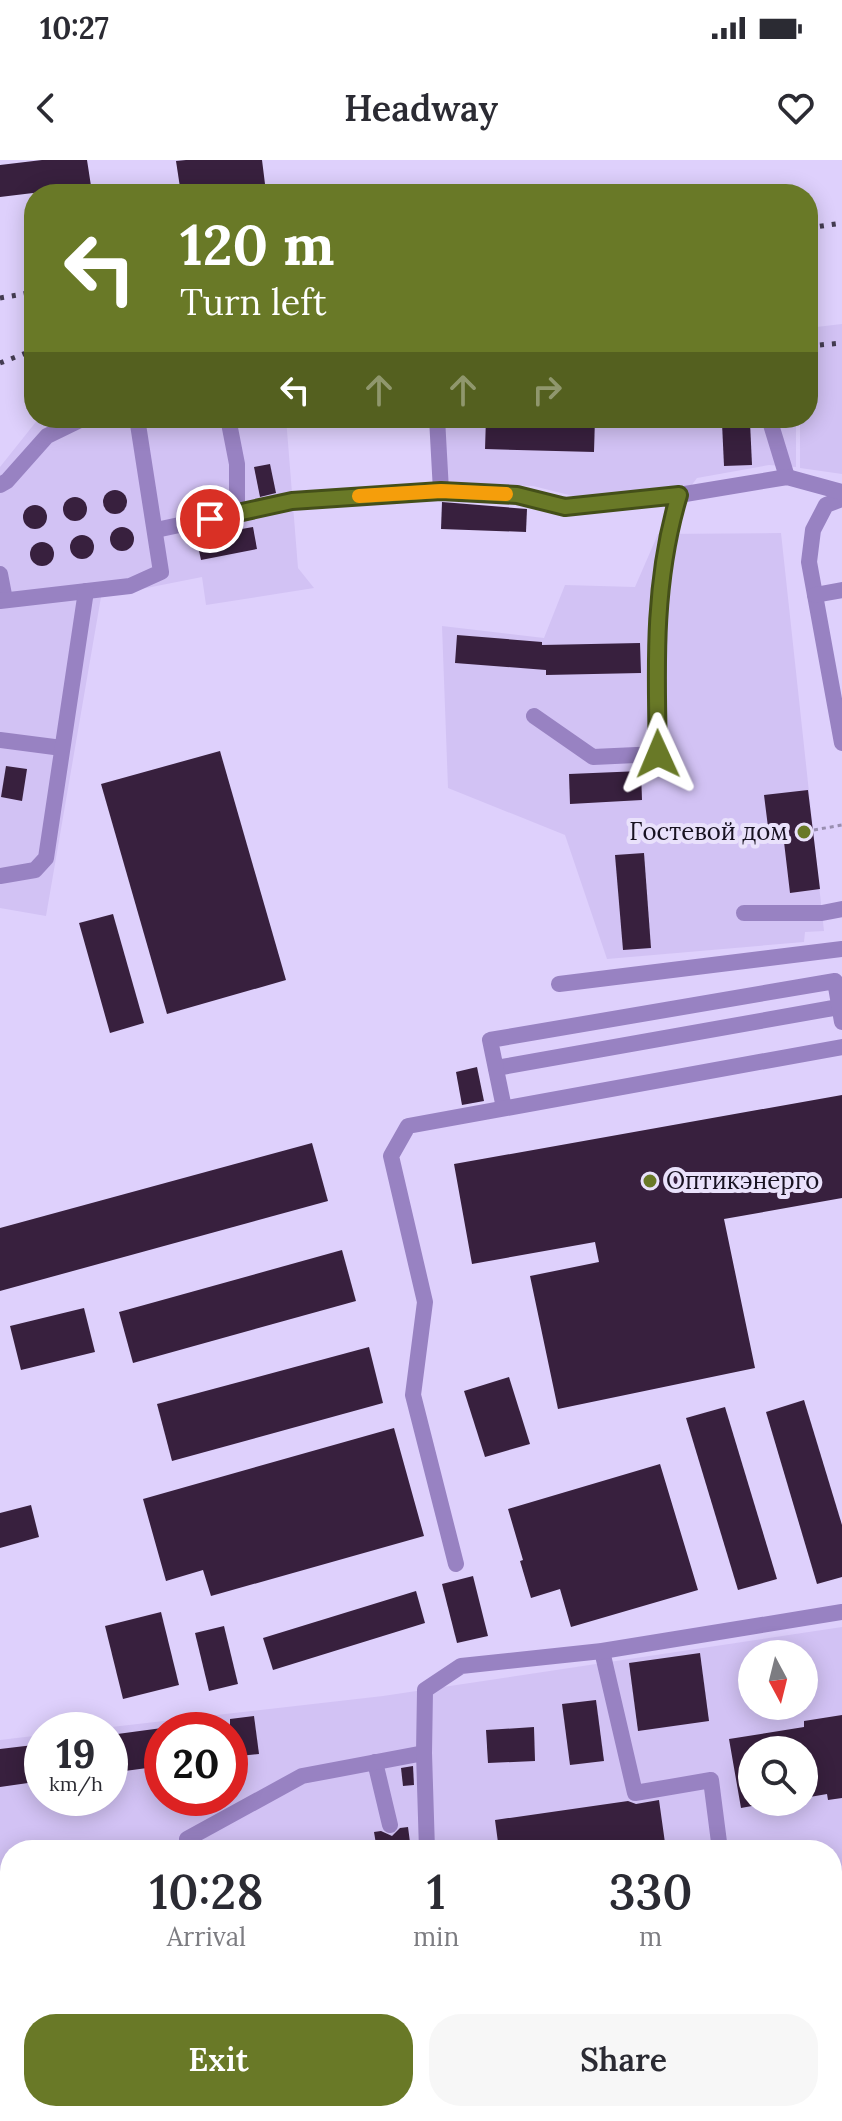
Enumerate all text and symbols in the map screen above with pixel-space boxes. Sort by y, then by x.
text: 10:27 [40,9,109,47]
text: Headway [344,85,498,131]
icon: back [24,86,68,130]
icon: heart [774,86,818,130]
text: 120 m [180,209,334,280]
icon: left [48,216,152,320]
text: Turn left [180,279,327,325]
icon: left [273,368,317,412]
icon: ahead [357,368,401,412]
icon: ahead [441,368,485,412]
icon: right [525,368,569,412]
pin [176,485,244,553]
icon: arrive [188,497,232,541]
position arrow [616,712,700,796]
place label: Гостевой дом [629,816,788,847]
marker: Гостевой дом [795,823,813,841]
place label: Оптикэнерго [666,1165,819,1196]
marker: Оптикэнерго [641,1172,659,1190]
north arrow [738,1640,818,1720]
map controls [738,1640,818,1816]
speed limit sign: 20 [144,1712,248,1816]
text: 19 [56,1728,96,1779]
button: search [738,1736,818,1816]
text: km/h [49,1771,103,1796]
text: 10:28 [149,1861,263,1922]
text: 1 [427,1861,445,1922]
text: 330 [609,1861,693,1922]
text: Arrival [167,1920,246,1953]
text: min [413,1920,459,1953]
text: m [639,1920,662,1953]
button: Exit [24,2014,413,2106]
button: Share [429,2014,818,2106]

